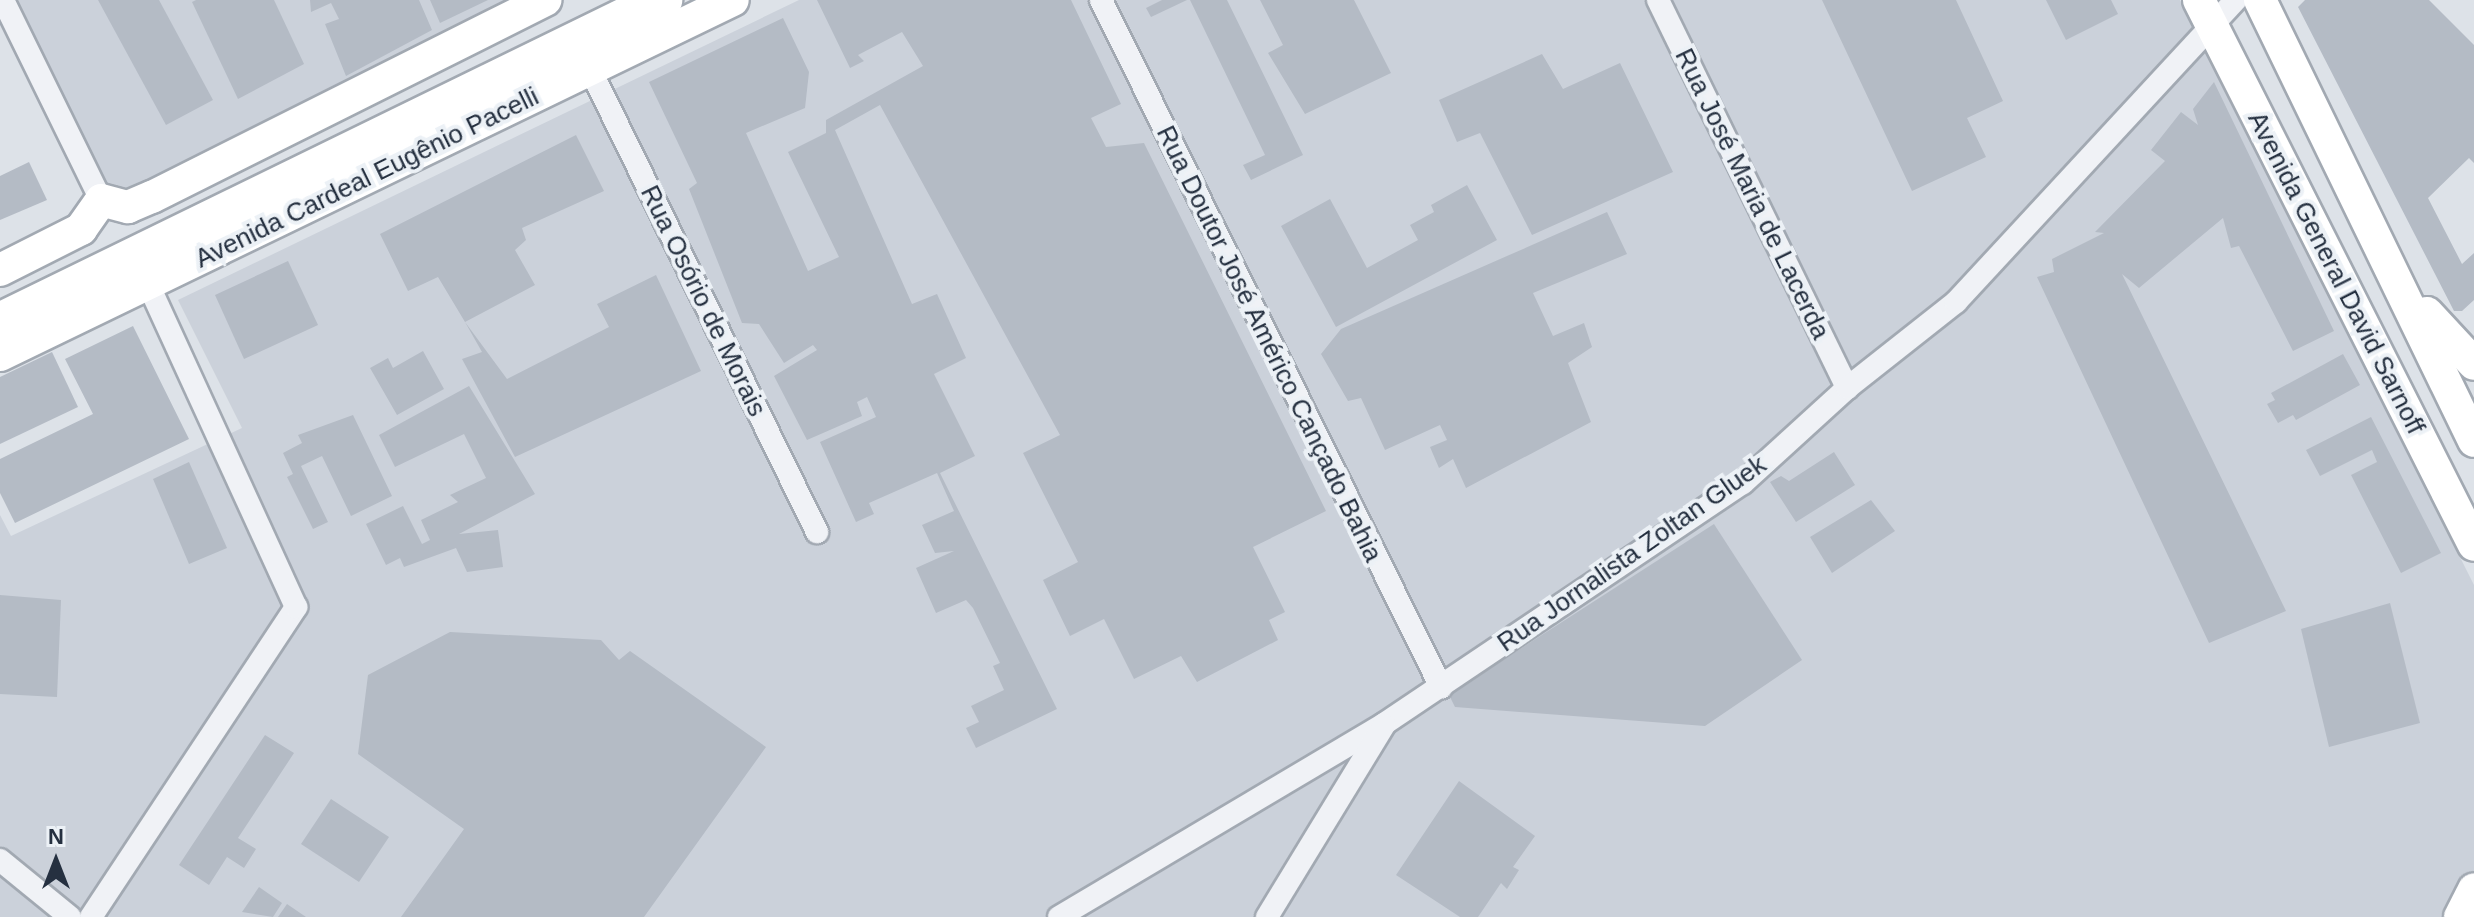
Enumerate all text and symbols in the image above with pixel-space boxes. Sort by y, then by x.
street label: Rua José Maria de Lacerda [1668,44,1836,344]
street label: Avenida Cardeal Eugênio Pacelli [190,81,544,275]
street label: Avenida General David Sarnoff [2241,107,2431,439]
street label: Rua Doutor José Américo Cançado Bahia [1149,120,1389,568]
street label: Rua Osório de Morais [634,181,772,421]
street label: Rua Jornalista Zoltan Gluek [1492,449,1772,659]
north arrow [16,821,96,901]
text: N [48,824,64,849]

